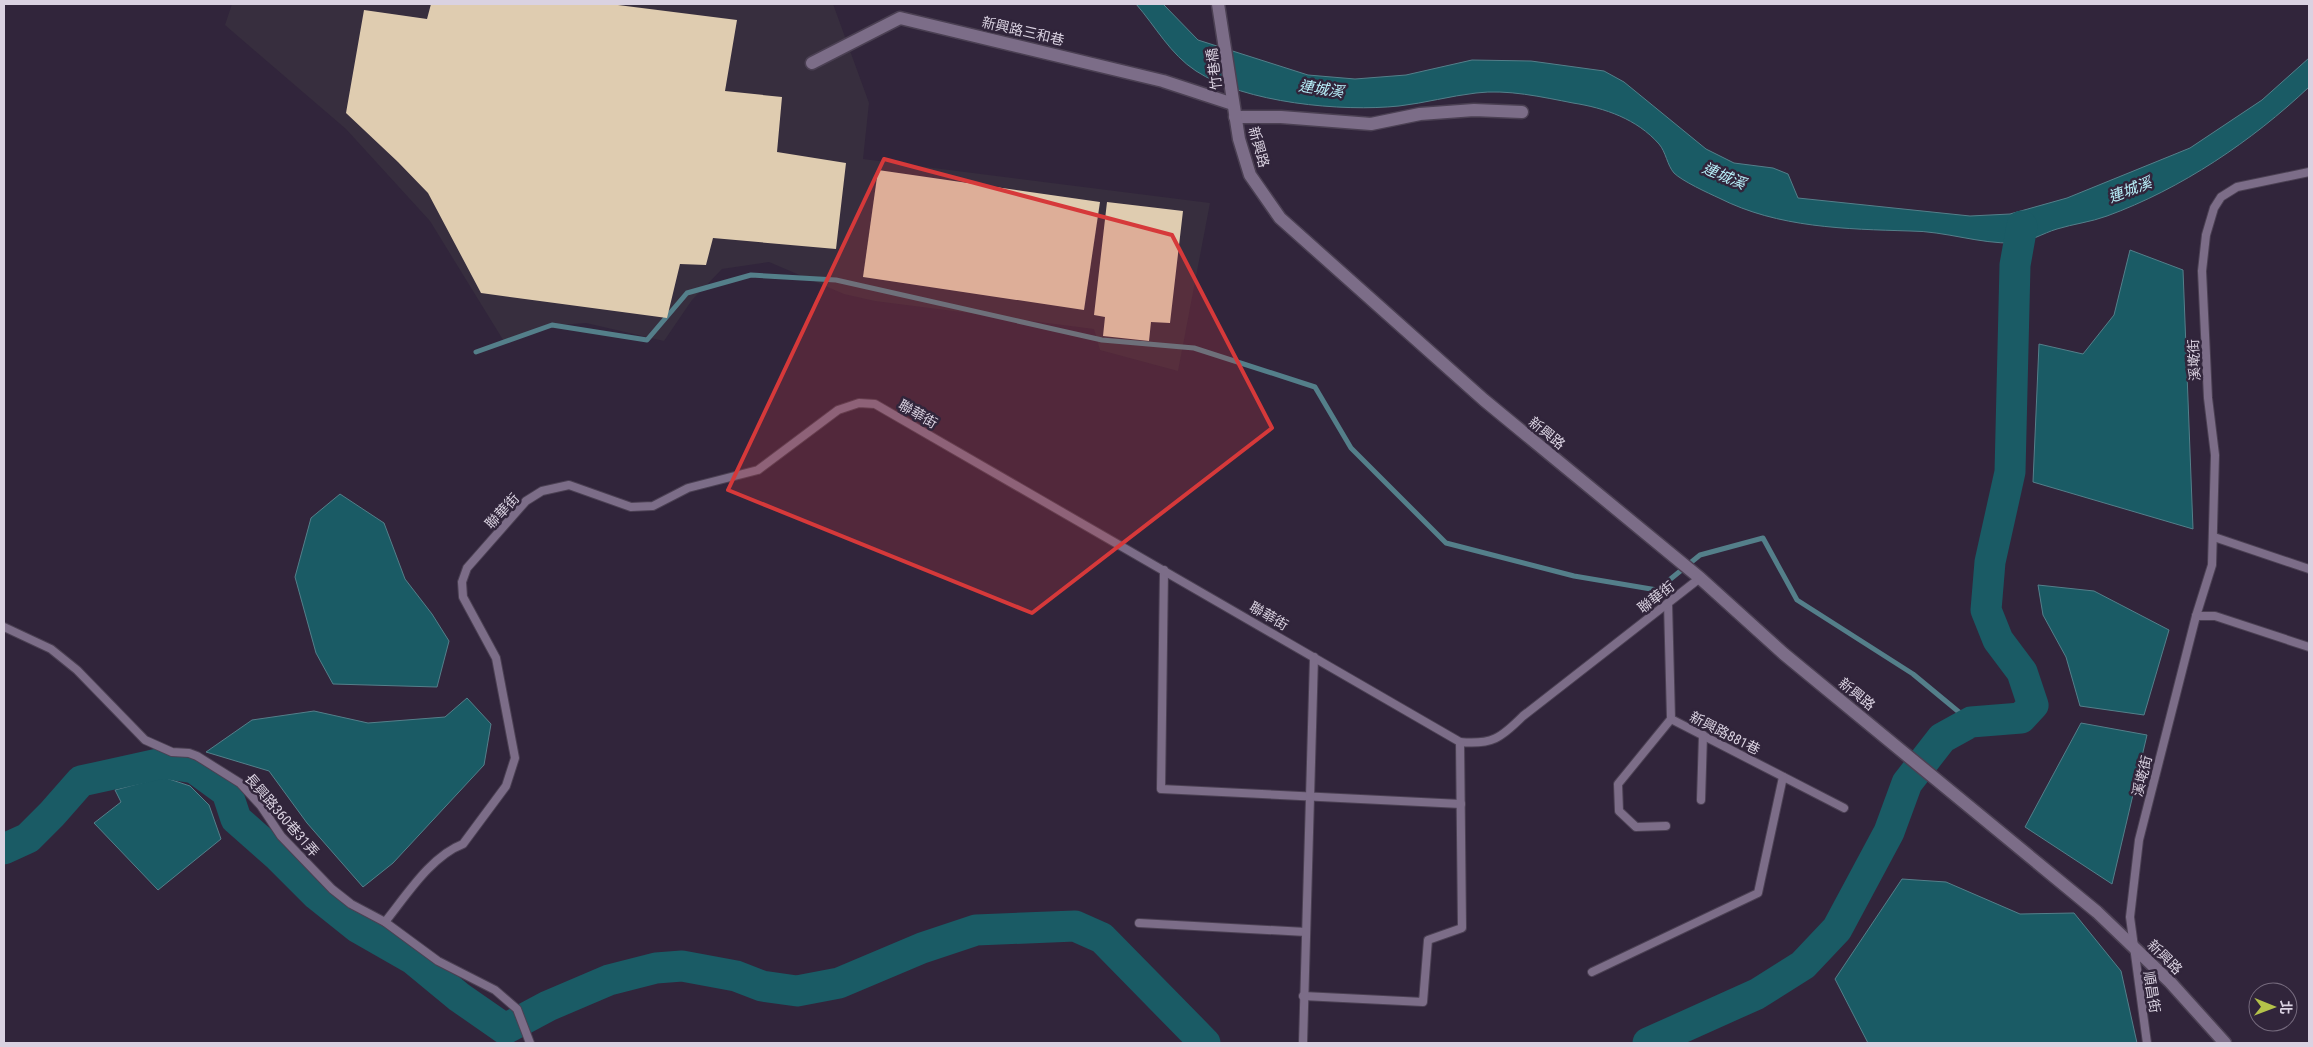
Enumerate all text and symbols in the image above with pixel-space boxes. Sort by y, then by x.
street label: 新興路三和巷 [980,14,1066,48]
street label: 竹巷橋 [1204,47,1224,91]
water label: 連城溪 [1297,77,1347,102]
street label: 新興路 [1246,125,1272,169]
water label: 連城溪 [1700,159,1750,194]
water label: 連城溪 [2106,173,2156,206]
street label: 溪墘街 [2185,339,2203,381]
street label: 聯華街 [896,397,940,431]
street label: 新興路 [1526,414,1568,452]
street label: 聯華街 [482,490,522,532]
street label: 聯華街 [1635,578,1677,616]
street label: 聯華街 [1247,599,1291,633]
street label: 新興路 [1836,675,1878,713]
street label: 新興路881巷 [1687,708,1763,758]
street label: 溪墘街 [2129,754,2155,798]
street label: 長興路360巷31弄 [242,770,322,860]
street label: 新興路 [2144,936,2186,978]
street label: 順昌街 [2141,970,2163,1014]
north arrow [2248,982,2298,1032]
text: 北 [2278,1000,2294,1014]

